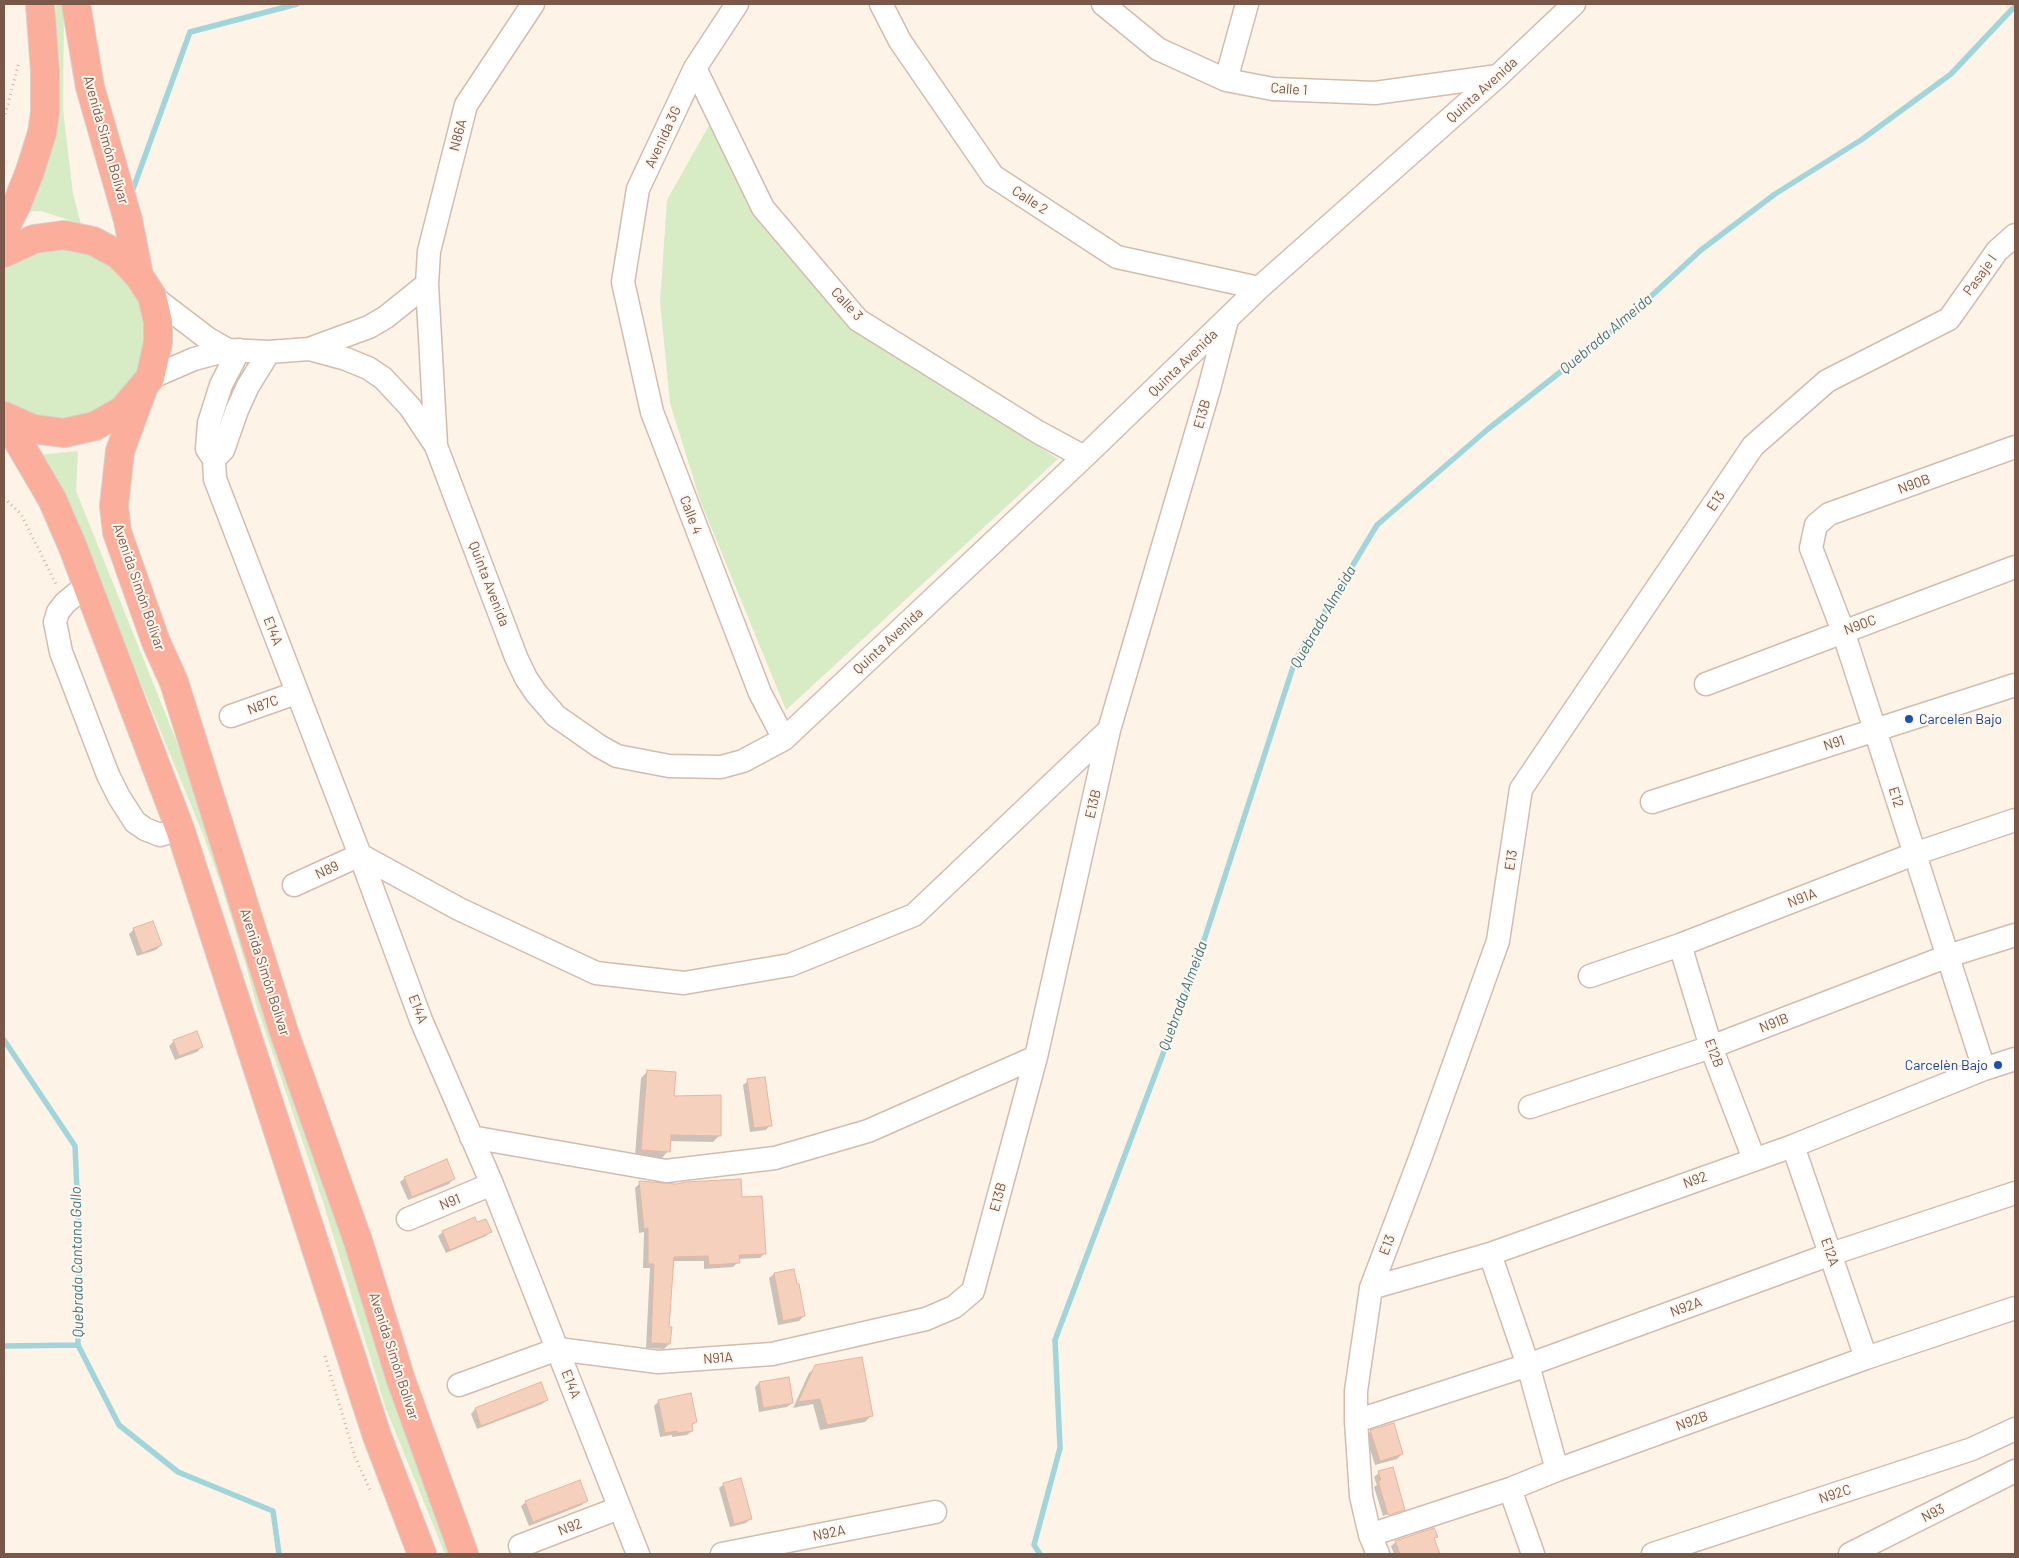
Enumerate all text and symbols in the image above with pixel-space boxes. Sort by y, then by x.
street label: Quinta Avenida [1443,54,1521,126]
street label: Avenida Simón Bolívar [80,74,132,206]
street label: Calle 1 [1270,79,1308,99]
street label: Avenida 3G [641,103,685,171]
street label: N86A [446,117,470,153]
street label: Calle 2 [1009,182,1051,218]
street label: Pasaje I [1960,251,2000,299]
street label: Calle 3 [827,284,867,324]
water label: Quebrada Almeida [1556,290,1656,378]
street label: Quinta Avenida [1145,326,1221,400]
street label: E13B [1190,398,1214,430]
street label: N90B [1895,470,1933,498]
street label: E13 [1703,488,1729,514]
street label: Calle 4 [676,493,706,537]
street label: Avenida Simón Bolívar [109,521,169,653]
street label: Quinta Avenida [465,539,513,629]
water label: Quebrada Almeida [1286,563,1360,671]
street label: Quinta Avenida [849,604,927,678]
street label: N90C [1842,611,1878,639]
street label: E14A [260,614,286,648]
street label: N87C [245,692,281,718]
place label: Carcelen Bajo [1919,711,2002,727]
marker: Carcelen Bajo [1903,713,1915,725]
street label: N91 [1821,732,1847,754]
street label: E12 [1885,785,1907,809]
street label: E13B [1082,788,1104,820]
street label: E13 [1501,849,1521,871]
street label: N89 [313,857,341,883]
street label: N91A [1785,885,1819,911]
street label: Avenida Simón Bolívar [236,906,294,1038]
water label: Quebrada Almeida [1155,939,1211,1053]
street label: E14A [405,992,431,1026]
street label: N91B [1757,1010,1791,1036]
street label: E12B [1701,1036,1727,1070]
place label: Carcelèn Bajo [1905,1057,1988,1073]
marker: Carcelèn Bajo [1992,1059,2004,1071]
street label: N92 [1681,1168,1709,1192]
street label: E13B [986,1181,1010,1213]
water label: Quebrada Cantana Gallo [67,1186,87,1338]
street label: N91 [437,1190,463,1214]
street label: E13 [1375,1232,1399,1258]
street label: E12A [1817,1235,1843,1269]
street label: Avenida Simón Bolívar [365,1290,423,1422]
street label: N92A [1668,1294,1704,1320]
street label: N91A [703,1349,733,1367]
street label: E14A [558,1367,584,1401]
street label: N92B [1674,1407,1710,1435]
street label: N92C [1817,1481,1853,1507]
street label: N93 [1919,1500,1947,1526]
street label: N92 [556,1515,584,1539]
street label: N92A [811,1522,847,1544]

